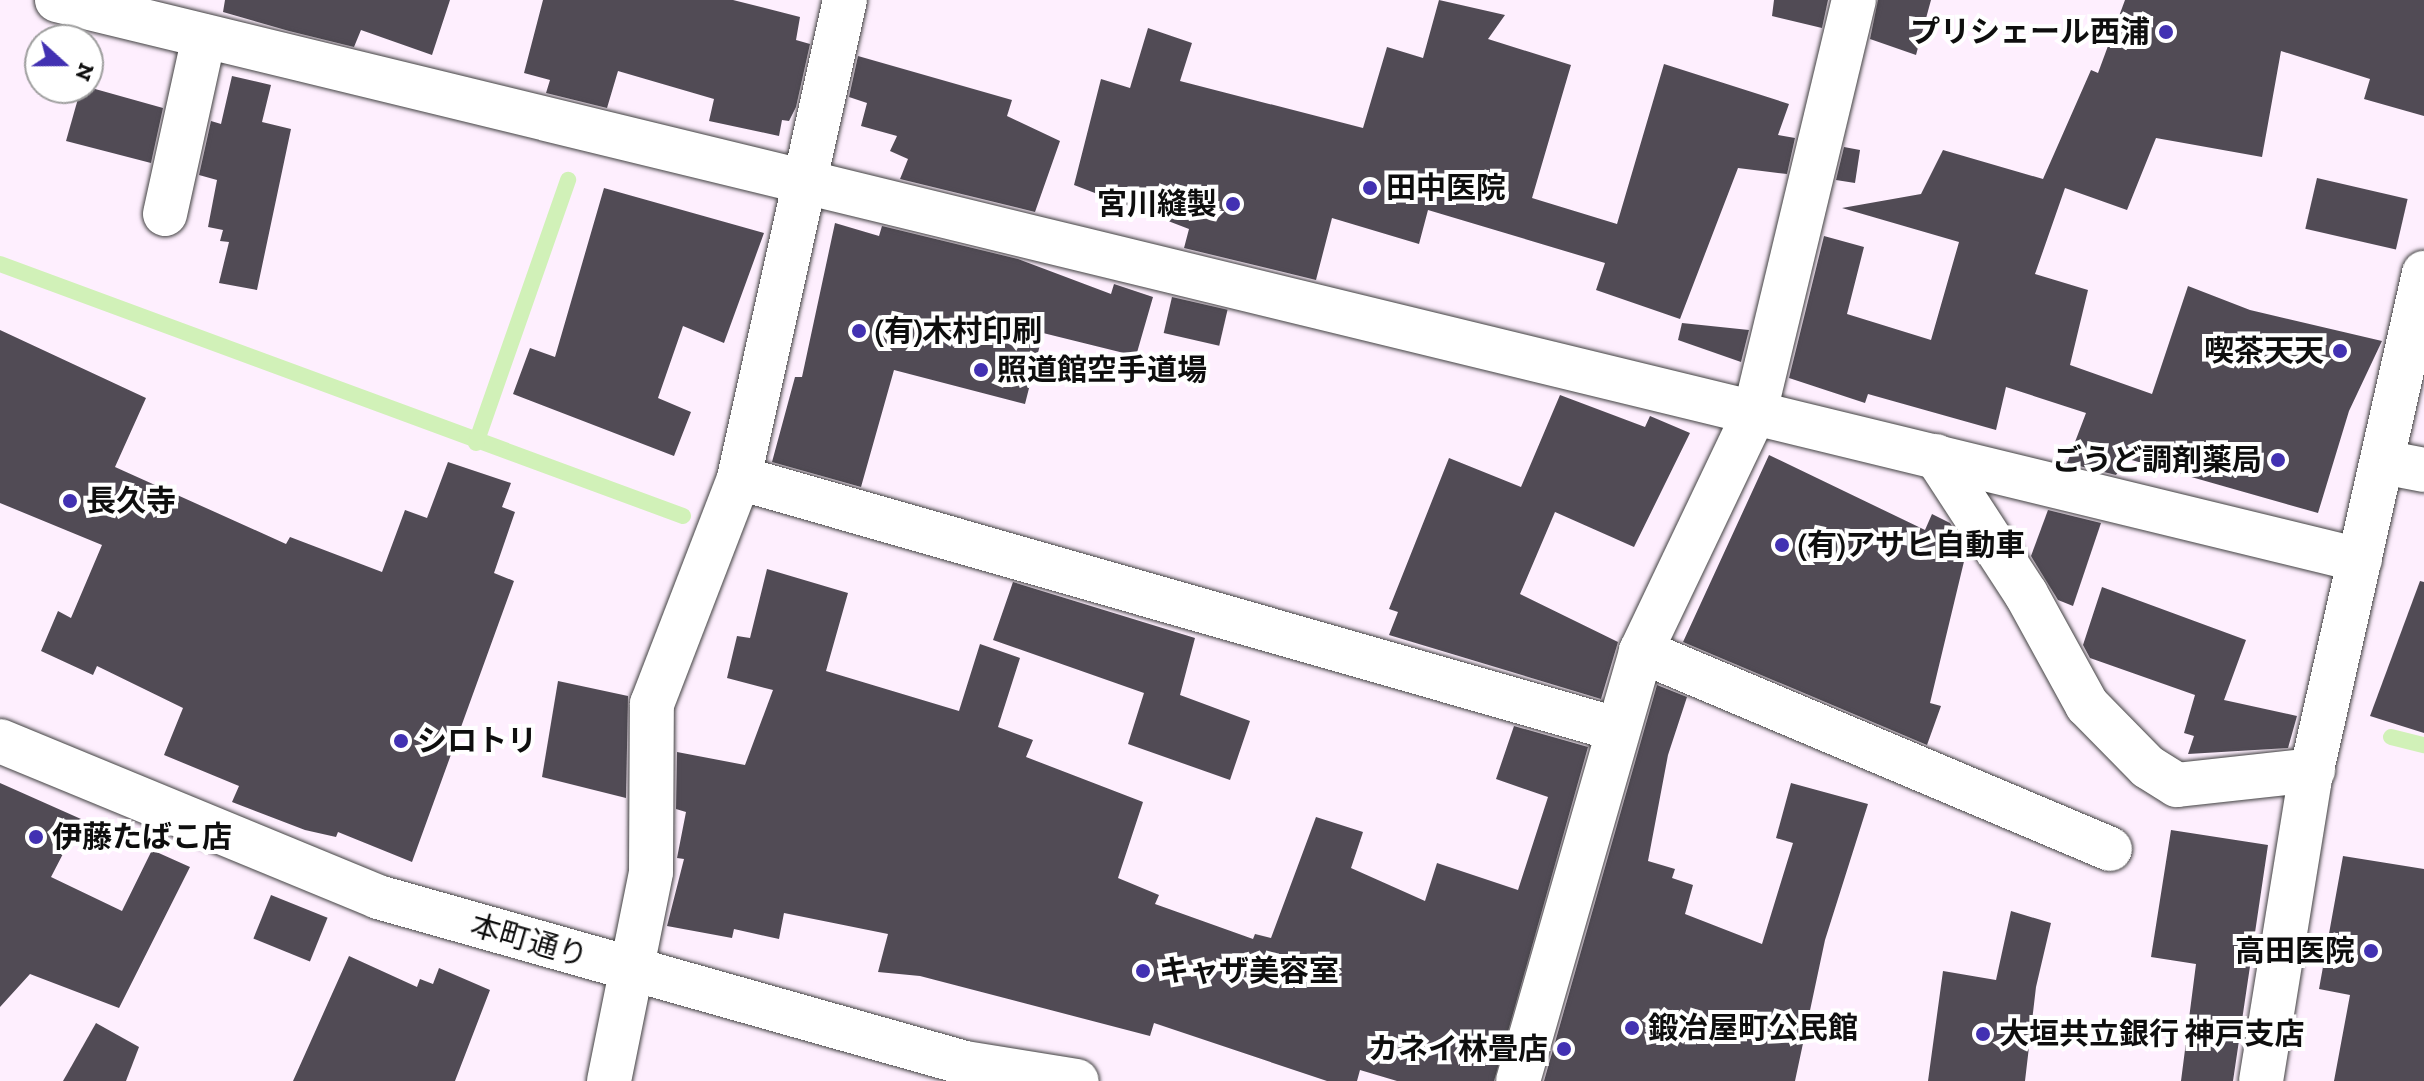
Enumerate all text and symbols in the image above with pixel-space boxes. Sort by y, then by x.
place label: プリシェール西浦 [1910,14,2150,50]
marker: プリシェール西浦 [2157,23,2175,41]
north arrow [24,24,104,104]
text: N [69,59,101,85]
place label: 田中医院 [1386,170,1506,206]
marker: 田中医院 [1361,179,1379,197]
place label: 宮川縫製 [1097,186,1217,222]
marker: 宮川縫製 [1224,195,1242,213]
place label: (有)木村印刷 [875,313,1042,349]
marker: (有)木村印刷 [850,322,868,340]
place label: 喫茶天天 [2204,333,2324,369]
marker: 喫茶天天 [2331,342,2349,360]
place label: 照道館空手道場 [997,352,1207,388]
marker: 照道館空手道場 [972,361,990,379]
place label: ごうど調剤薬局 [2052,442,2262,478]
marker: ごうど調剤薬局 [2269,451,2287,469]
place label: 長久寺 [86,483,176,519]
marker: 長久寺 [61,492,79,510]
place label: (有)アサヒ自動車 [1798,527,2025,563]
marker: (有)アサヒ自動車 [1773,536,1791,554]
place label: シロトリ [417,723,537,759]
marker: シロトリ [392,732,410,750]
place label: 伊藤たばこ店 [52,819,232,855]
marker: 伊藤たばこ店 [27,828,45,846]
street label: 本町通り [466,907,592,975]
place label: 高田医院 [2235,933,2355,969]
marker: 高田医院 [2362,942,2380,960]
place label: キャザ美容室 [1159,953,1339,989]
marker: キャザ美容室 [1134,962,1152,980]
place label: 鍛冶屋町公民館 [1648,1010,1858,1046]
place label: 大垣共立銀行 神戸支店 [1999,1016,2305,1052]
marker: 鍛冶屋町公民館 [1623,1019,1641,1037]
marker: 大垣共立銀行 神戸支店 [1974,1025,1992,1043]
place label: カネイ林畳店 [1368,1031,1548,1067]
marker: カネイ林畳店 [1555,1040,1573,1058]

